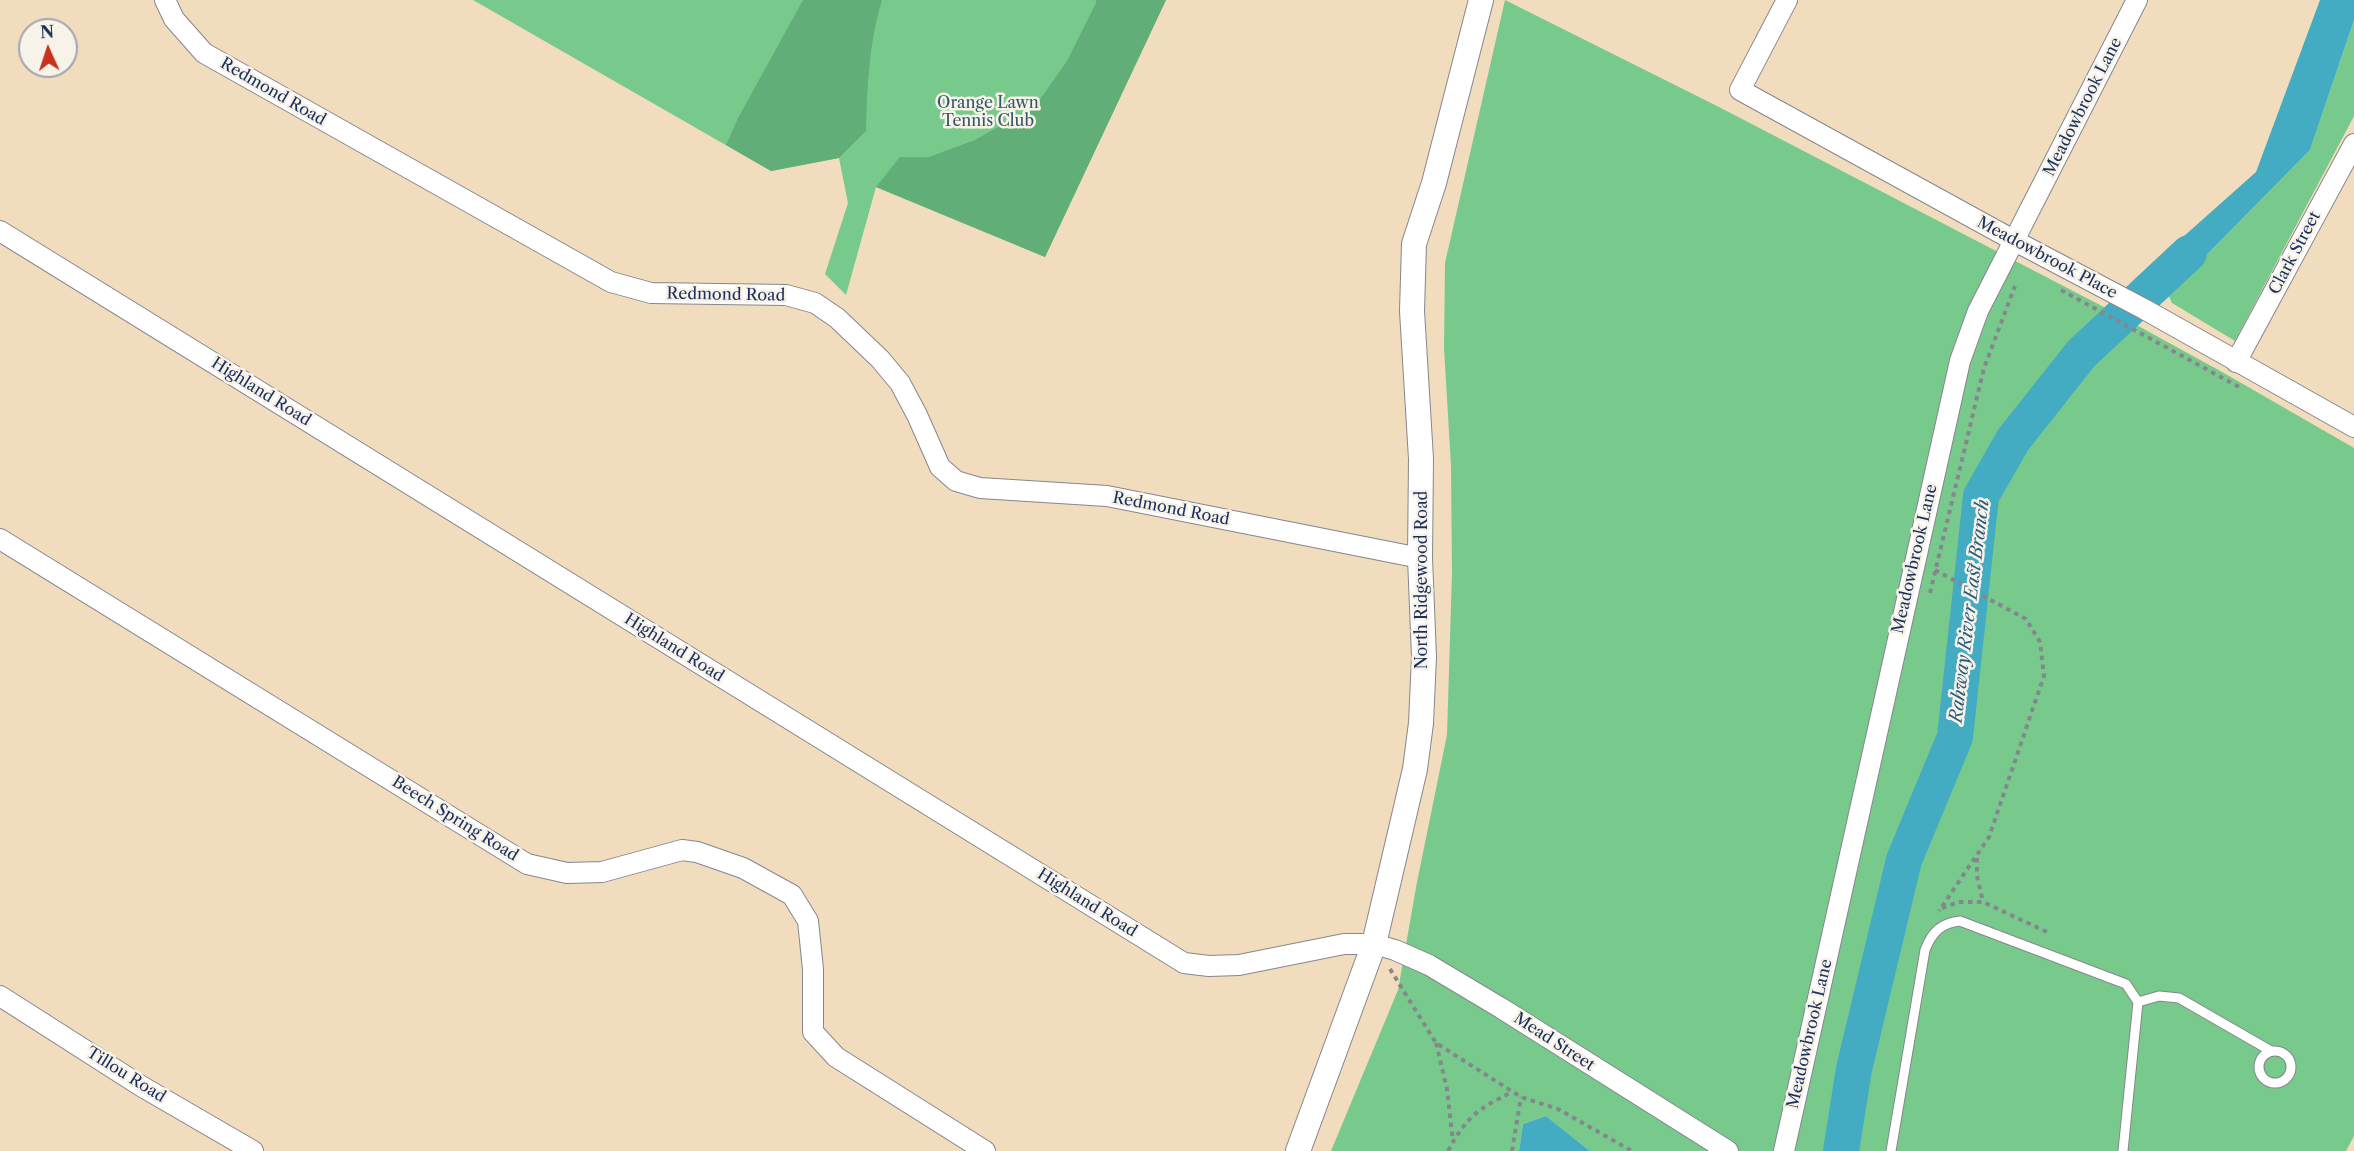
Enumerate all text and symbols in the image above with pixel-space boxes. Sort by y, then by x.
north arrow [18,18,78,78]
text: N [40,22,55,42]
street label: Meadowbrook Lane [2040,35,2126,179]
street label: Redmond Road [217,54,329,130]
park label: Orange Lawn Tennis Club [937,93,1039,131]
street label: Clark Street [2265,208,2325,298]
street label: Meadowbrook Place [1974,213,2120,303]
street label: Redmond Road [667,284,785,306]
street label: Highland Road [208,354,314,430]
street label: Meadowbrook Lane [1888,482,1942,636]
street label: Redmond Road [1111,488,1231,530]
street label: North Ridgewood Road [1412,491,1432,669]
water label: Rahway River East Branch [1946,498,1994,724]
street label: Highland Road [621,610,727,686]
street label: Beech Spring Road [388,772,522,866]
street label: Highland Road [1034,865,1140,941]
street label: Meadowbrook Lane [1783,957,1837,1111]
street label: Mead Street [1510,1009,1598,1075]
street label: Tillou Road [83,1043,169,1107]

